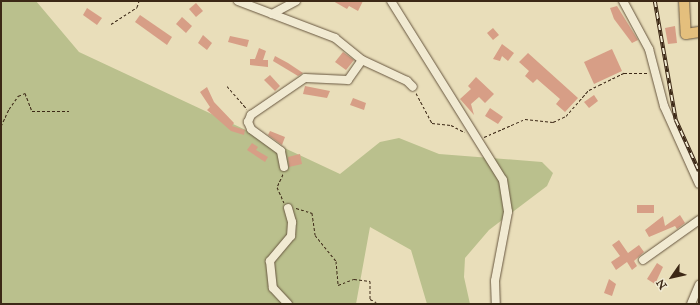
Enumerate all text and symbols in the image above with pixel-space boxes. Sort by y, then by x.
north arrow [652,257,692,297]
text: N [654,276,670,291]

